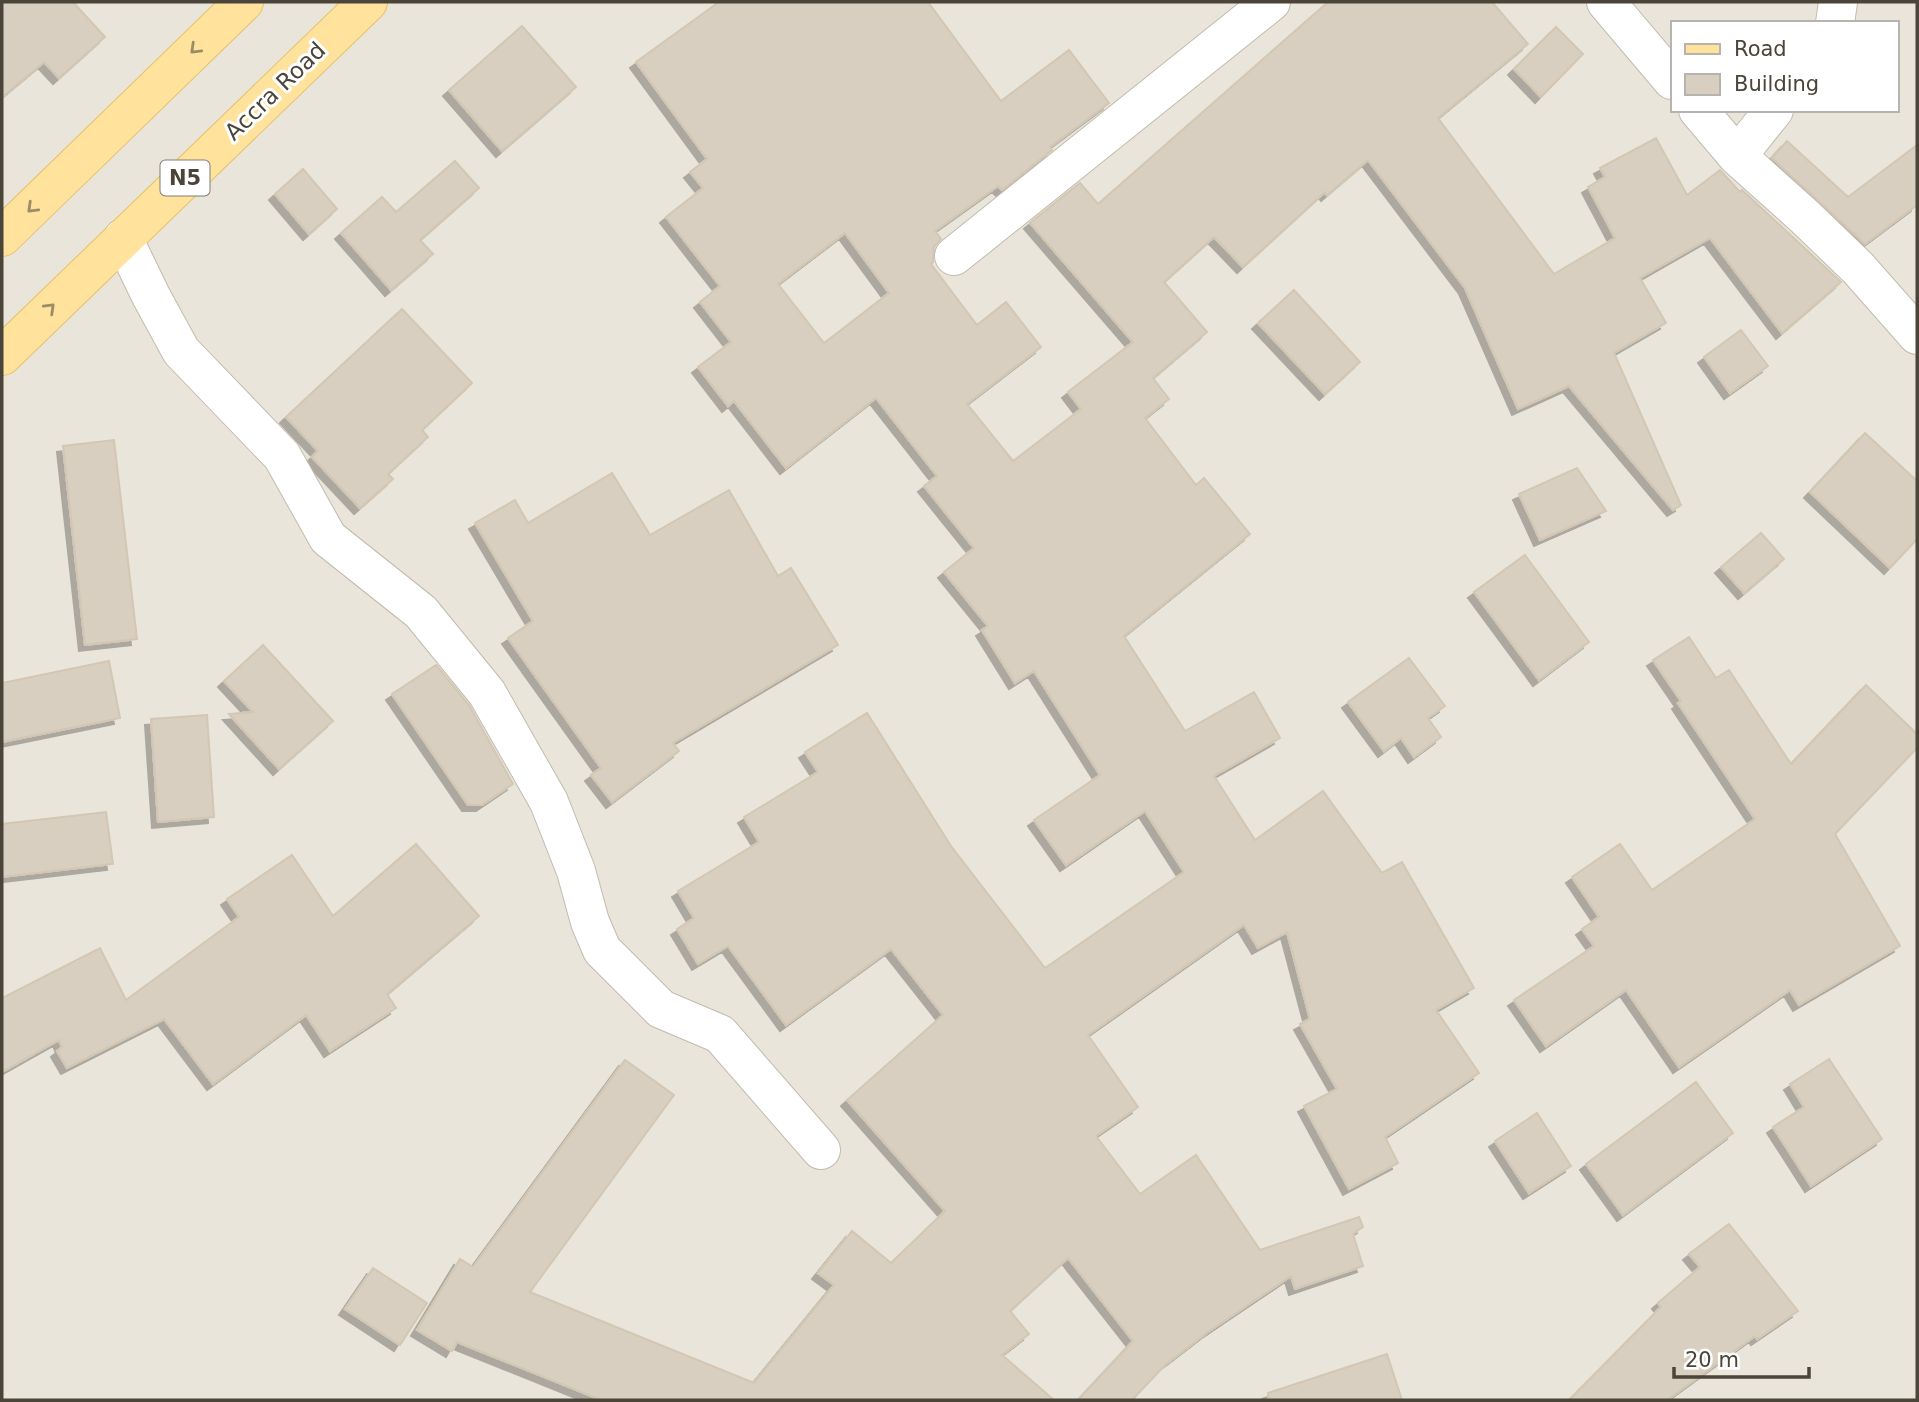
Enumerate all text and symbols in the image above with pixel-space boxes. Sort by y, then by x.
legend [1671,21,1898,112]
street label: Accra Road [219,37,331,145]
text: Road [1734,37,1787,61]
one-way arrow [190,41,203,54]
text: Building [1734,72,1819,96]
road number: N5 [160,160,210,196]
one-way arrow [27,199,40,212]
one-way arrow [42,304,54,316]
scale bar [1674,1336,1809,1380]
text: 20 m [1685,1348,1739,1372]

